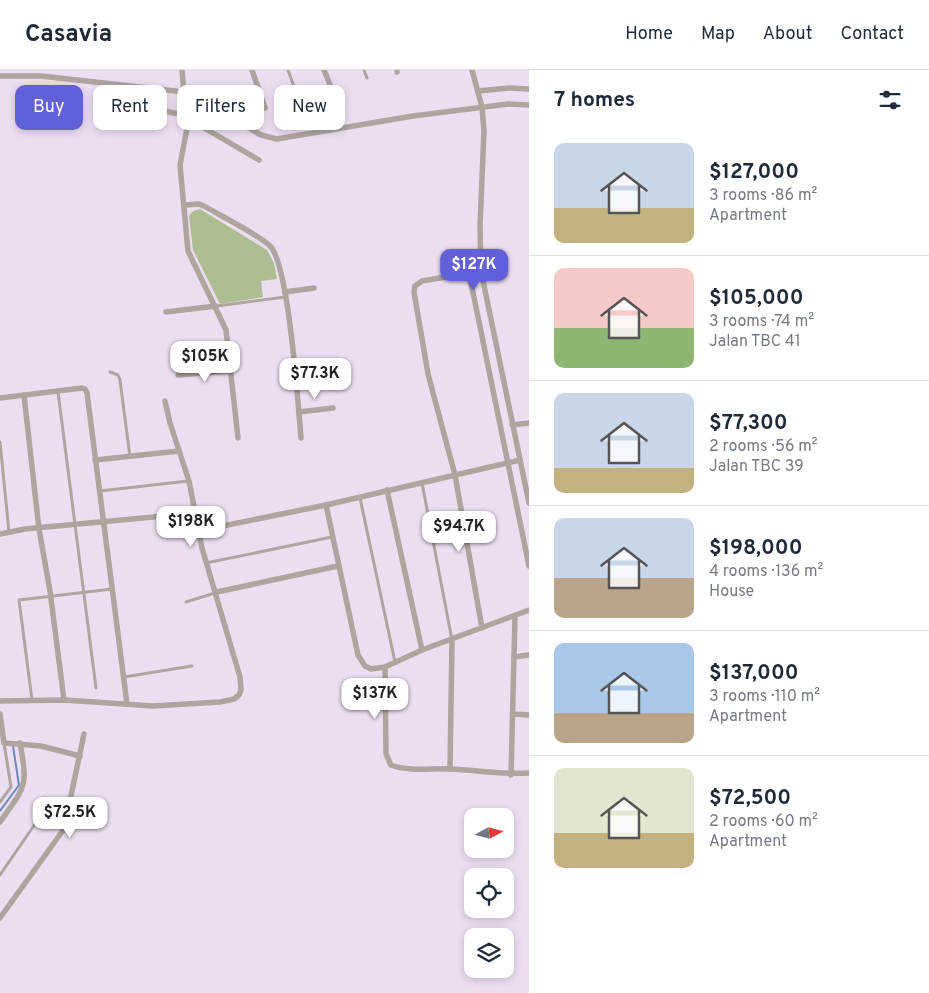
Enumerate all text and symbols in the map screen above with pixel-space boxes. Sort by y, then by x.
text: Casavia [25,20,112,50]
text: Home [625,23,673,46]
text: Map [701,23,735,46]
text: About [763,23,812,46]
text: Contact [840,23,904,46]
chip: Buy [15,85,83,130]
chip: Rent [93,85,167,130]
chip: Filters [177,85,264,130]
chip: New [274,85,345,130]
icon: filters [876,86,904,114]
text: 7 homes [554,87,635,114]
text: $127,000 [709,159,799,186]
icon: home [594,163,654,223]
text: 3 rooms · 86 m² [709,186,817,206]
text: Apartment [709,206,787,226]
pin: $127K [439,248,509,291]
text: $127K [451,255,497,275]
text: $105,000 [709,285,804,312]
icon: home [594,288,654,348]
text: 3 rooms · 74 m² [709,312,814,332]
text: Jalan TBC 41 [709,332,801,352]
pin: $105K [170,340,240,383]
text: $105K [181,347,229,367]
pin: $77.3K [274,358,356,400]
text: $77.3K [290,364,340,384]
text: $77,300 [709,410,788,437]
icon: home [594,413,654,473]
text: 2 rooms · 56 m² [709,437,818,457]
text: Jalan TBC 39 [709,457,804,477]
pin: $198K [156,506,226,548]
pin: $94.7K [418,510,500,553]
text: $198K [167,512,215,532]
text: $94.7K [433,517,485,537]
text: $198,000 [709,535,803,562]
icon: home [594,538,654,598]
text: 4 rooms · 136 m² [709,562,823,582]
text: House [709,582,754,602]
text: $137,000 [709,660,799,687]
icon: home [594,663,654,723]
pin: $137K [340,678,410,720]
text: $137K [352,684,398,704]
text: 3 rooms · 110 m² [709,687,820,707]
text: Apartment [709,707,787,727]
text: $72,500 [709,785,791,812]
icon: home [594,788,654,848]
pin: $72.5K [29,796,111,839]
text: $72.5K [44,803,96,823]
north arrow [464,808,514,858]
map controls [464,808,514,978]
text: 2 rooms · 60 m² [709,812,818,832]
text: Apartment [709,832,787,852]
button: locate [464,868,514,918]
button: layers [464,928,514,978]

